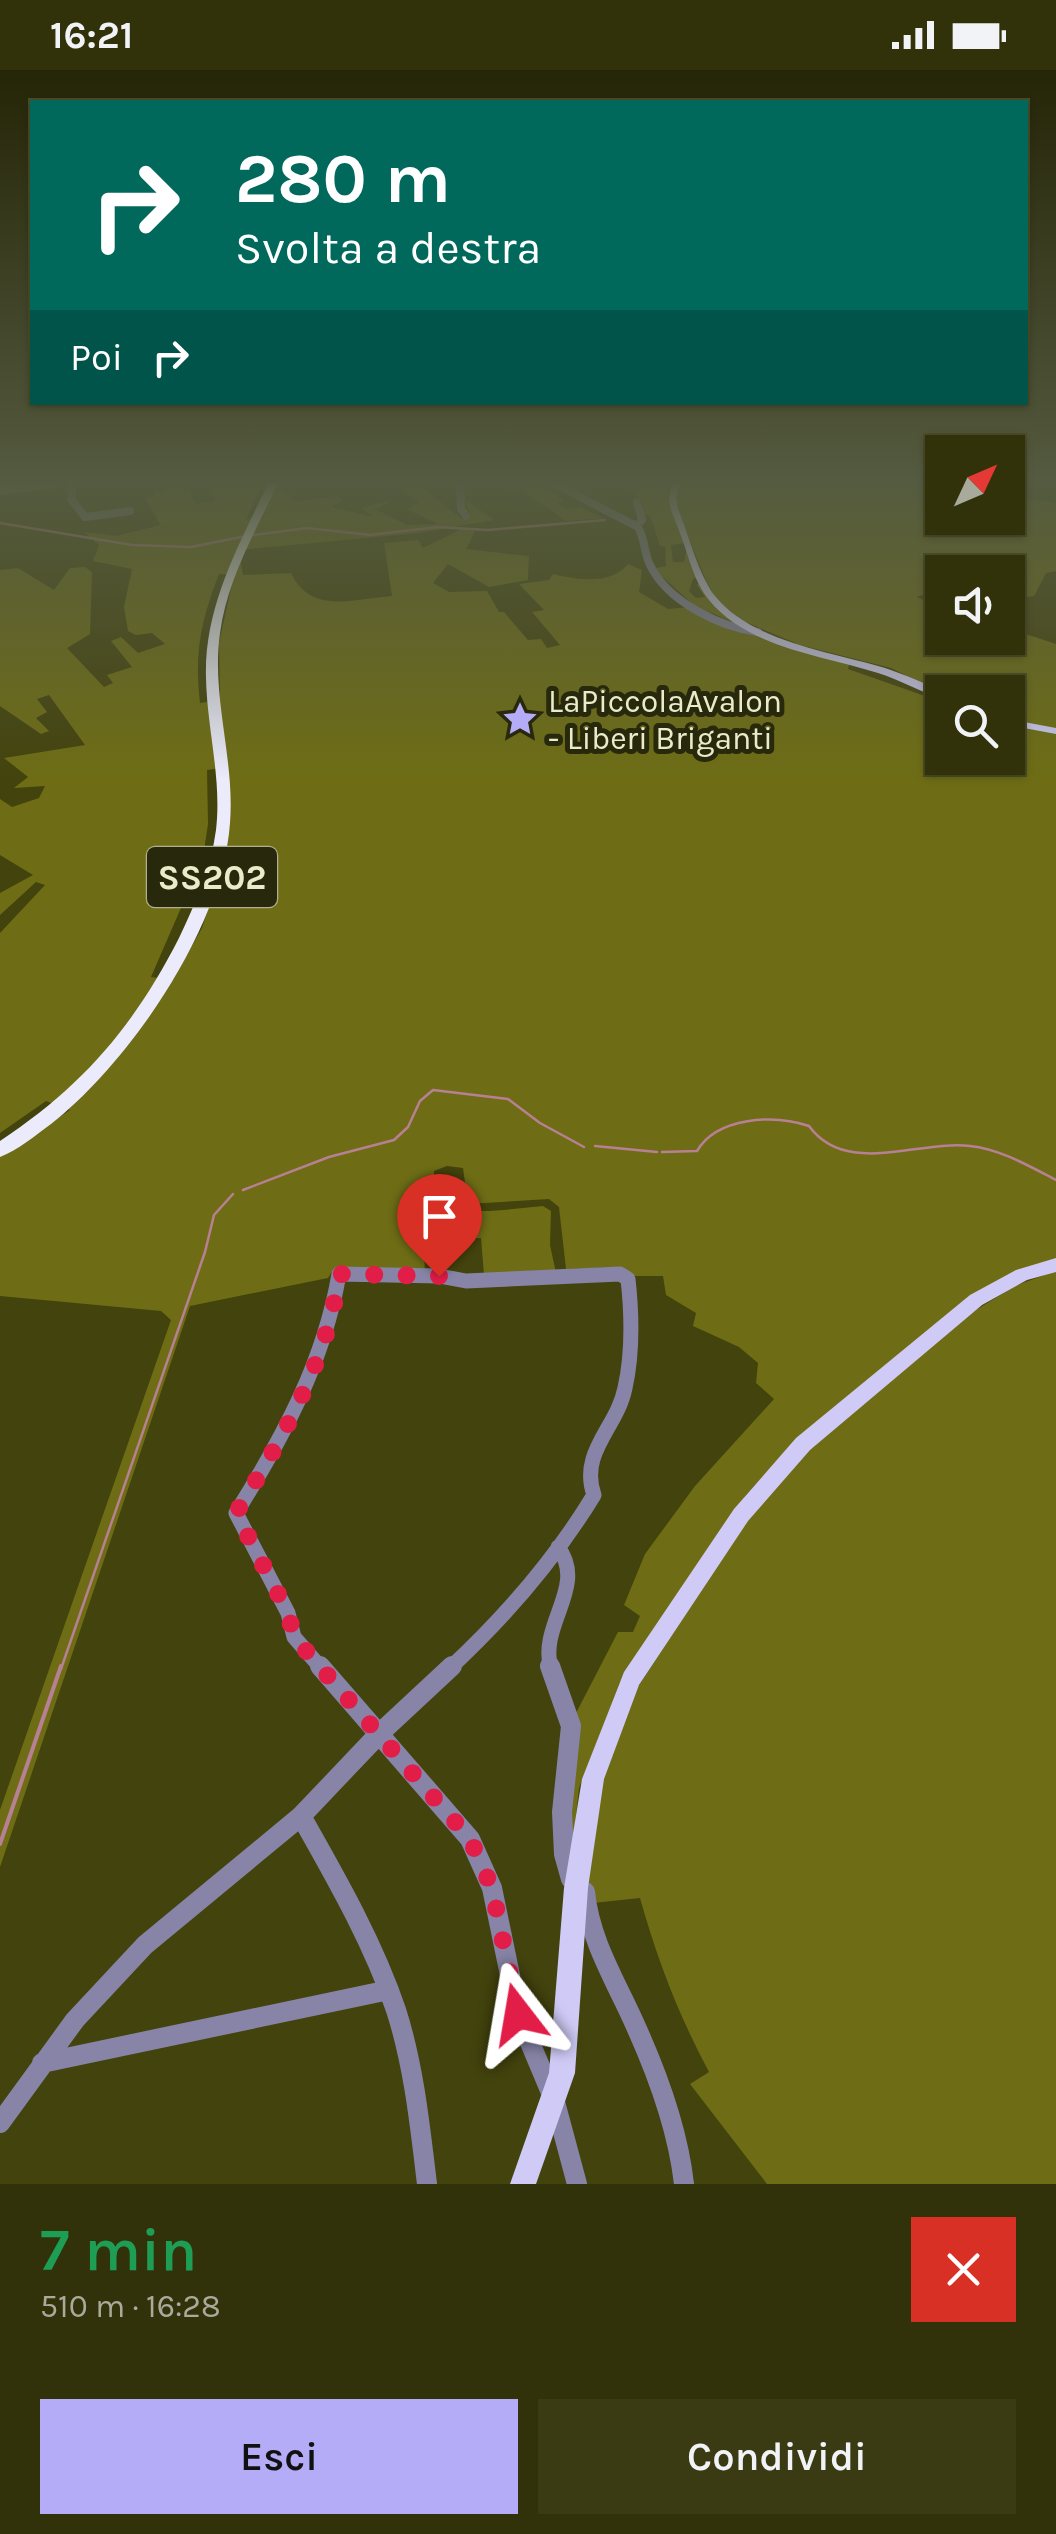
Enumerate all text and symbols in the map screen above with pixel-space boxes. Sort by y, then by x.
text: 16:21 [50,13,133,58]
text: 280 m [235,138,451,220]
icon: right [70,140,200,270]
text: Svolta a destra [235,222,541,274]
icon: right [143,330,198,385]
text: Poi [70,335,123,380]
north arrow [925,435,1025,535]
map controls [925,435,1025,775]
button: sound [925,555,1025,655]
button: search [925,675,1025,775]
place label: LaPiccolaAvalon - Liberi Briganti [548,683,782,757]
place icon: LaPiccolaAvalon - Liberi Briganti [501,700,539,738]
road number: SS202 [147,847,277,907]
pin [397,1174,482,1277]
icon: arrive [412,1189,467,1244]
position arrow [466,1962,570,2066]
text: 7 min [40,2215,197,2285]
button: close [911,2217,1016,2322]
text: 510 m · 16:28 [40,2288,221,2325]
button: Esci [40,2399,518,2514]
button: Condividi [538,2399,1016,2514]

